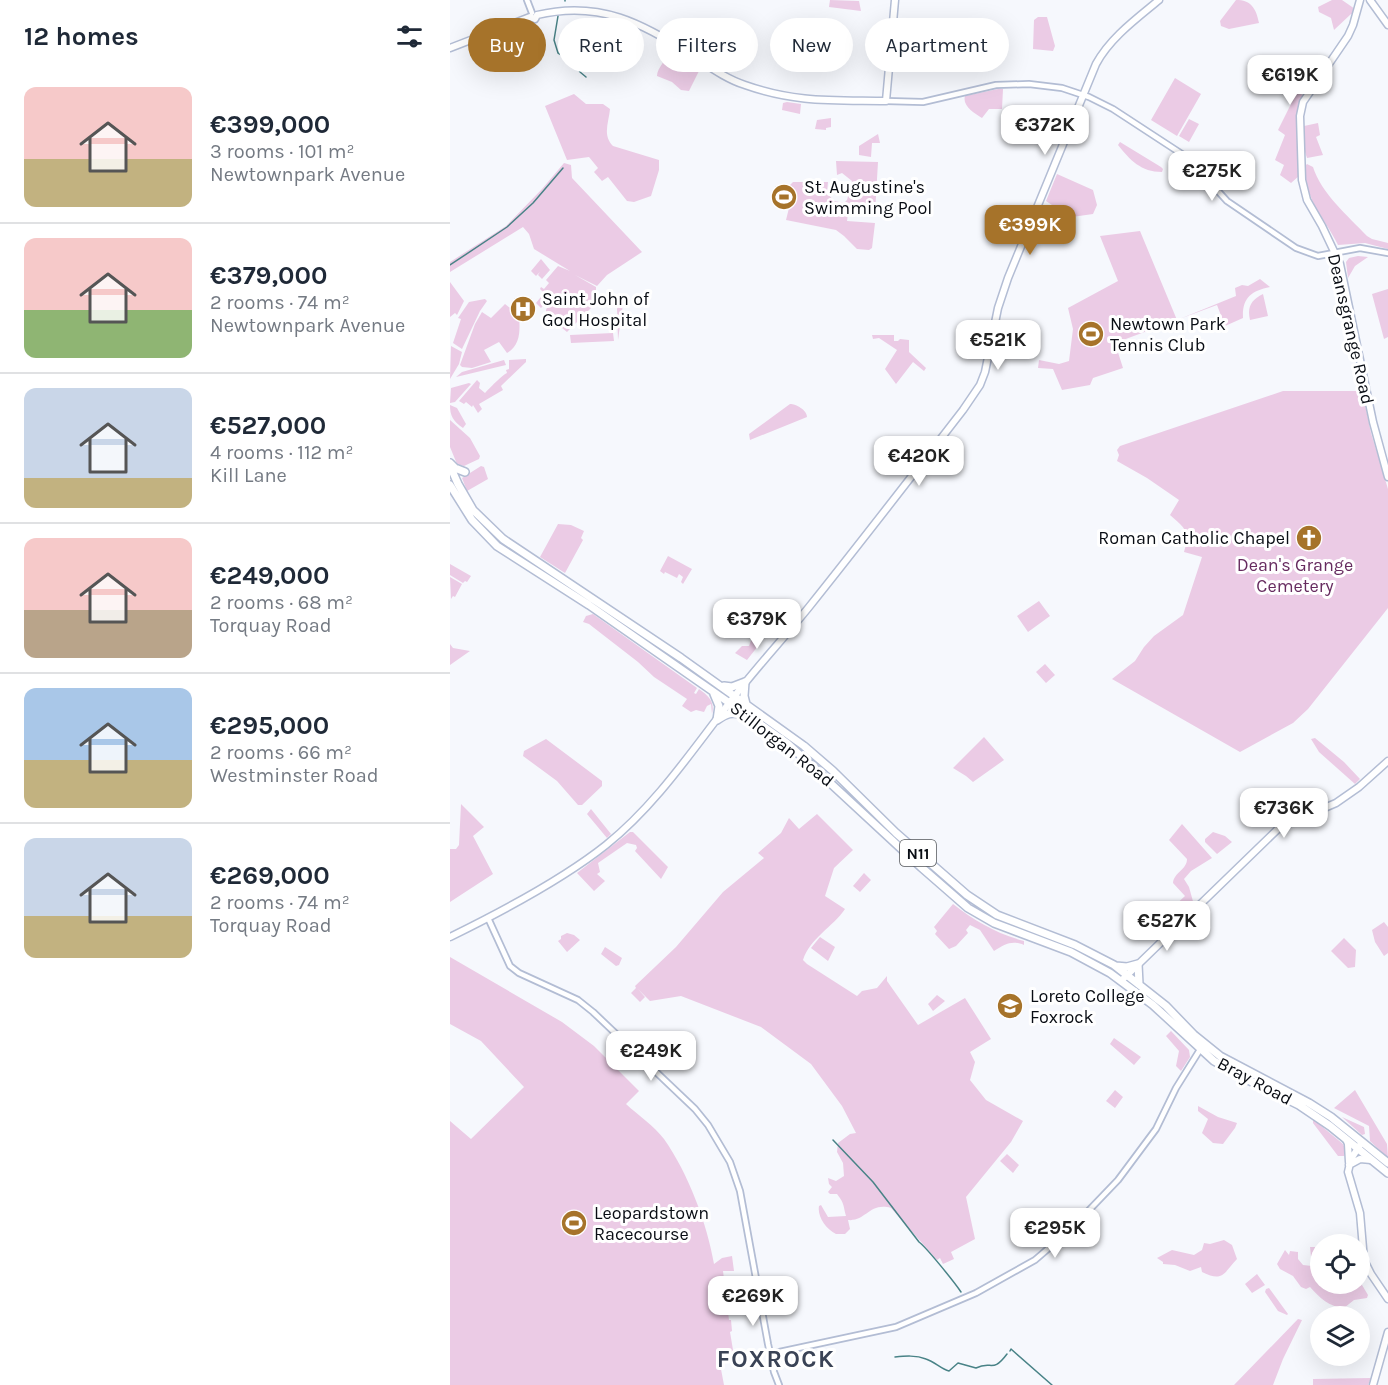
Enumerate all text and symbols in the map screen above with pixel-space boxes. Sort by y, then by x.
chip: Buy [468,18,546,72]
chip: Rent [558,18,644,72]
chip: Filters [656,18,758,72]
chip: New [770,18,853,72]
chip: Apartment [865,18,1009,72]
icon: filters [393,20,426,53]
text: 12 homes [24,21,139,52]
pin: €619K [1248,55,1332,106]
text: €619K [1261,63,1319,86]
pin: €372K [1003,105,1087,156]
text: €399,000 [210,109,330,140]
icon: home [72,111,144,183]
text: €372K [1015,113,1075,136]
text: 3 rooms · 101 m² [210,140,355,163]
pin: €275K [1170,151,1254,202]
text: €275K [1182,159,1242,182]
text: Newtownpark Avenue [210,163,405,186]
place label: St. Augustine's Swimming Pool [804,176,932,219]
sports icon: St. Augustine's Swimming Pool [769,182,799,212]
pin: €399K [988,205,1072,256]
text: €399K [999,213,1061,236]
street label: Deansgrange Road [1323,252,1379,406]
text: €379,000 [210,260,327,291]
icon: home [72,262,144,334]
place label: Saint John of God Hospital [542,288,650,331]
text: 2 rooms · 74 m² [210,291,350,314]
hospital icon: Saint John of God Hospital [508,294,538,324]
place label: Newtown Park Tennis Club [1110,313,1226,356]
text: Newtownpark Avenue [210,314,405,337]
sports icon: Newtown Park Tennis Club [1076,319,1106,349]
pin: €521K [956,320,1040,371]
text: €521K [970,328,1026,351]
text: €527,000 [210,410,326,441]
icon: home [72,412,144,484]
pin: €420K [877,436,961,487]
text: 4 rooms · 112 m² [210,441,354,464]
text: €420K [888,444,950,467]
text: Kill Lane [210,464,287,487]
church icon: Roman Catholic Chapel [1294,523,1324,553]
place label: Roman Catholic Chapel [1098,527,1290,549]
park label: Dean's Grange Cemetery [1237,554,1353,597]
text: €249,000 [210,560,329,591]
icon: home [72,562,144,634]
text: 2 rooms · 68 m² [210,591,353,614]
pin: €379K [715,599,799,650]
text: €379K [727,607,787,630]
text: Torquay Road [210,614,332,637]
street label: Stillorgan Road [726,697,838,791]
text: €295,000 [210,710,329,741]
icon: home [72,712,144,784]
text: 2 rooms · 66 m² [210,741,352,764]
text: Westminster Road [210,764,379,787]
pin: €736K [1242,788,1326,839]
text: €736K [1254,796,1314,819]
road number: N11 [900,840,936,866]
text: €269,000 [210,860,330,891]
icon: home [72,862,144,934]
text: 2 rooms · 74 m² [210,891,350,914]
pin: €527K [1125,901,1209,952]
text: €527K [1137,909,1197,932]
text: Torquay Road [210,914,332,937]
place label: Loreto College Foxrock [1030,985,1144,1028]
school or university icon: Loreto College Foxrock [995,991,1025,1021]
pin: €249K [609,1031,693,1082]
text: €249K [620,1039,682,1062]
street label: Bray Road [1214,1052,1296,1110]
place label: Leopardstown Racecourse [594,1202,709,1245]
sports icon: Leopardstown Racecourse [559,1208,589,1238]
pin: €295K [1013,1208,1097,1259]
text: €295K [1024,1216,1086,1239]
map controls [1310,1234,1370,1366]
button: locate [1310,1234,1370,1294]
pin: €269K [711,1276,795,1327]
text: €269K [722,1284,784,1307]
button: layers [1310,1306,1370,1366]
district label: FOXROCK [717,1345,835,1373]

